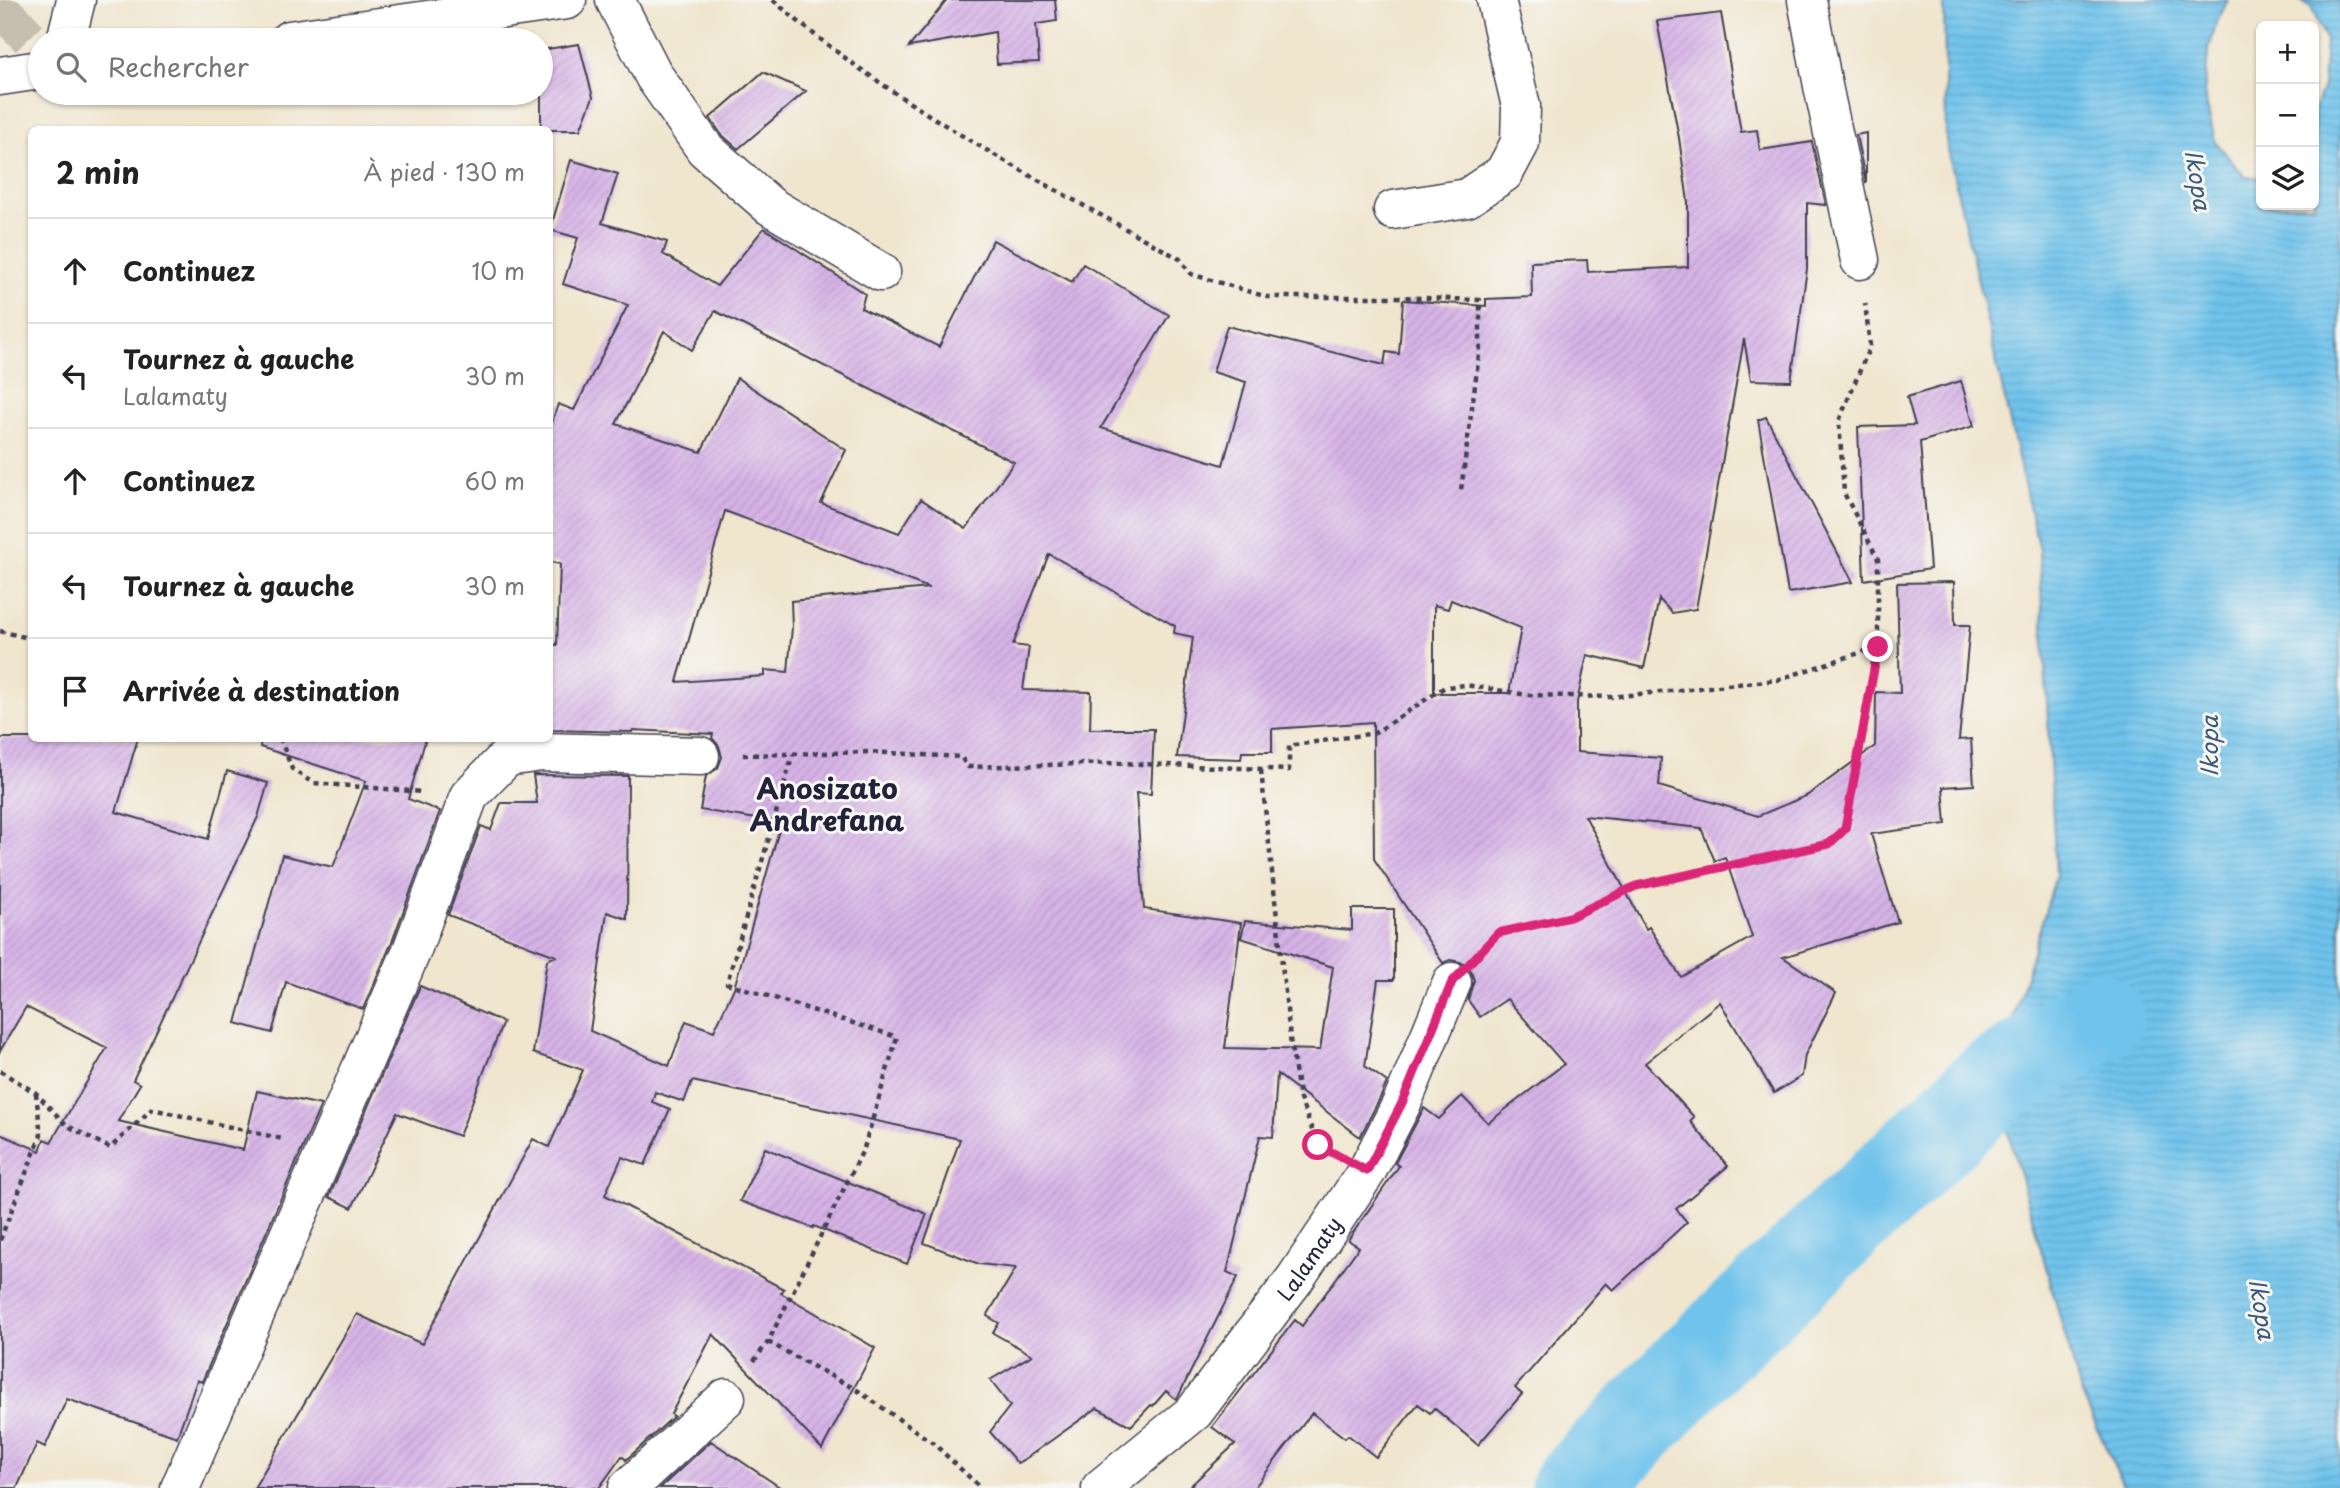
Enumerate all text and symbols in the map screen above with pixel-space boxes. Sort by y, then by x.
map controls [2256,21,2319,210]
button: + [2256,21,2319,84]
search box [28,28,553,105]
text: Rechercher [108,47,249,86]
icon: search [52,48,90,86]
button: − [2256,84,2319,147]
water label: Ikopa [2177,147,2221,214]
button: layers [2256,147,2319,210]
text: 2 min [56,149,140,194]
text: À pied · 130 m [363,154,525,189]
text: Continuez [123,251,255,290]
icon: ahead [56,252,94,290]
text: 10 m [471,253,525,288]
text: Tournez à gauche [123,339,354,378]
icon: left [56,357,94,395]
text: 30 m [464,358,525,393]
text: Lalamaty [123,378,228,413]
text: Continuez [123,461,255,500]
icon: ahead [56,462,94,500]
text: 60 m [465,463,525,498]
text: Tournez à gauche [123,566,354,605]
icon: left [56,567,94,605]
text: 30 m [464,568,525,603]
route end [1862,631,1893,662]
text: Arrivée à destination [123,671,400,710]
icon: arrive [56,672,94,710]
water label: Ikopa [2191,714,2226,777]
district label: Anosizato Andrefana [750,766,905,841]
route start [1302,1129,1333,1160]
street label: Lalamaty [1268,1209,1349,1307]
water label: Ikopa [2241,1276,2285,1343]

